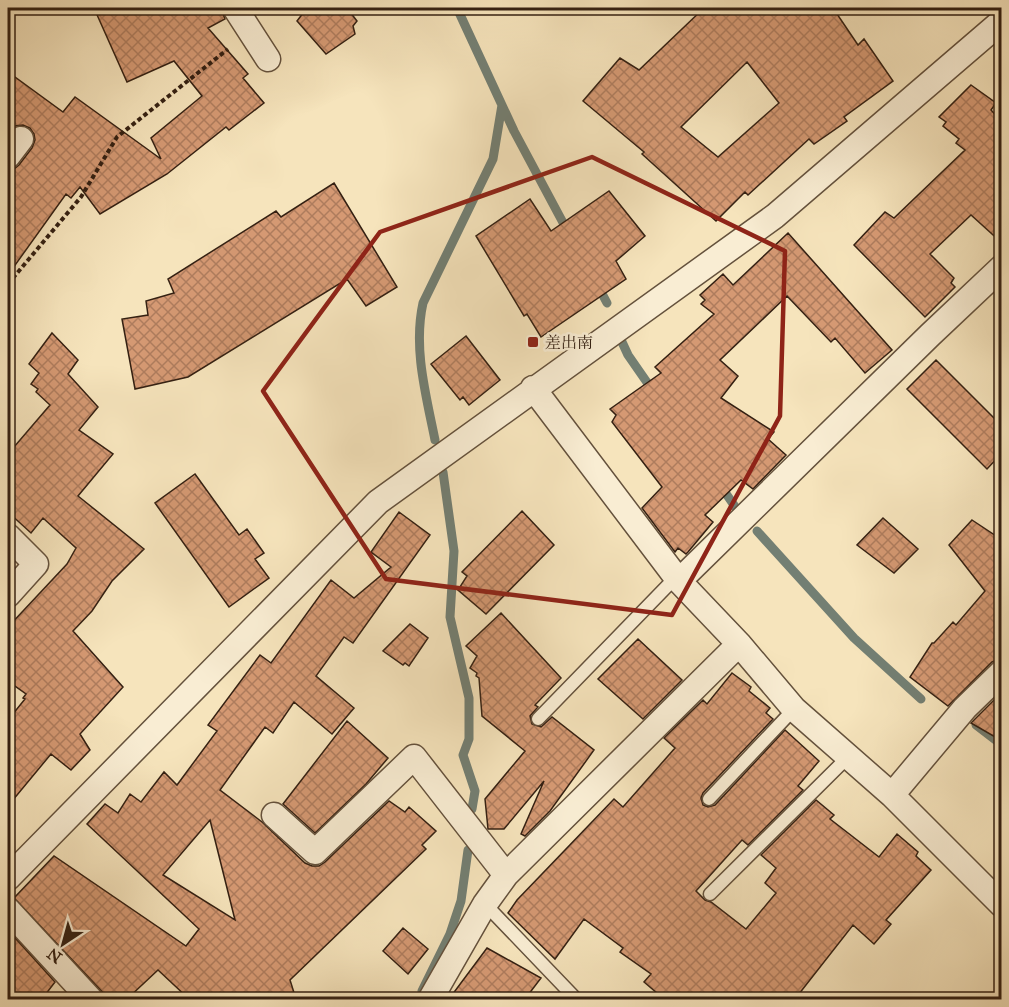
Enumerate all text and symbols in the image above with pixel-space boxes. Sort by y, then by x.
place label: 差出南 [545,333,593,352]
marker: 差出南 [526,335,540,349]
north arrow [33,914,93,974]
text: N [43,944,66,967]

